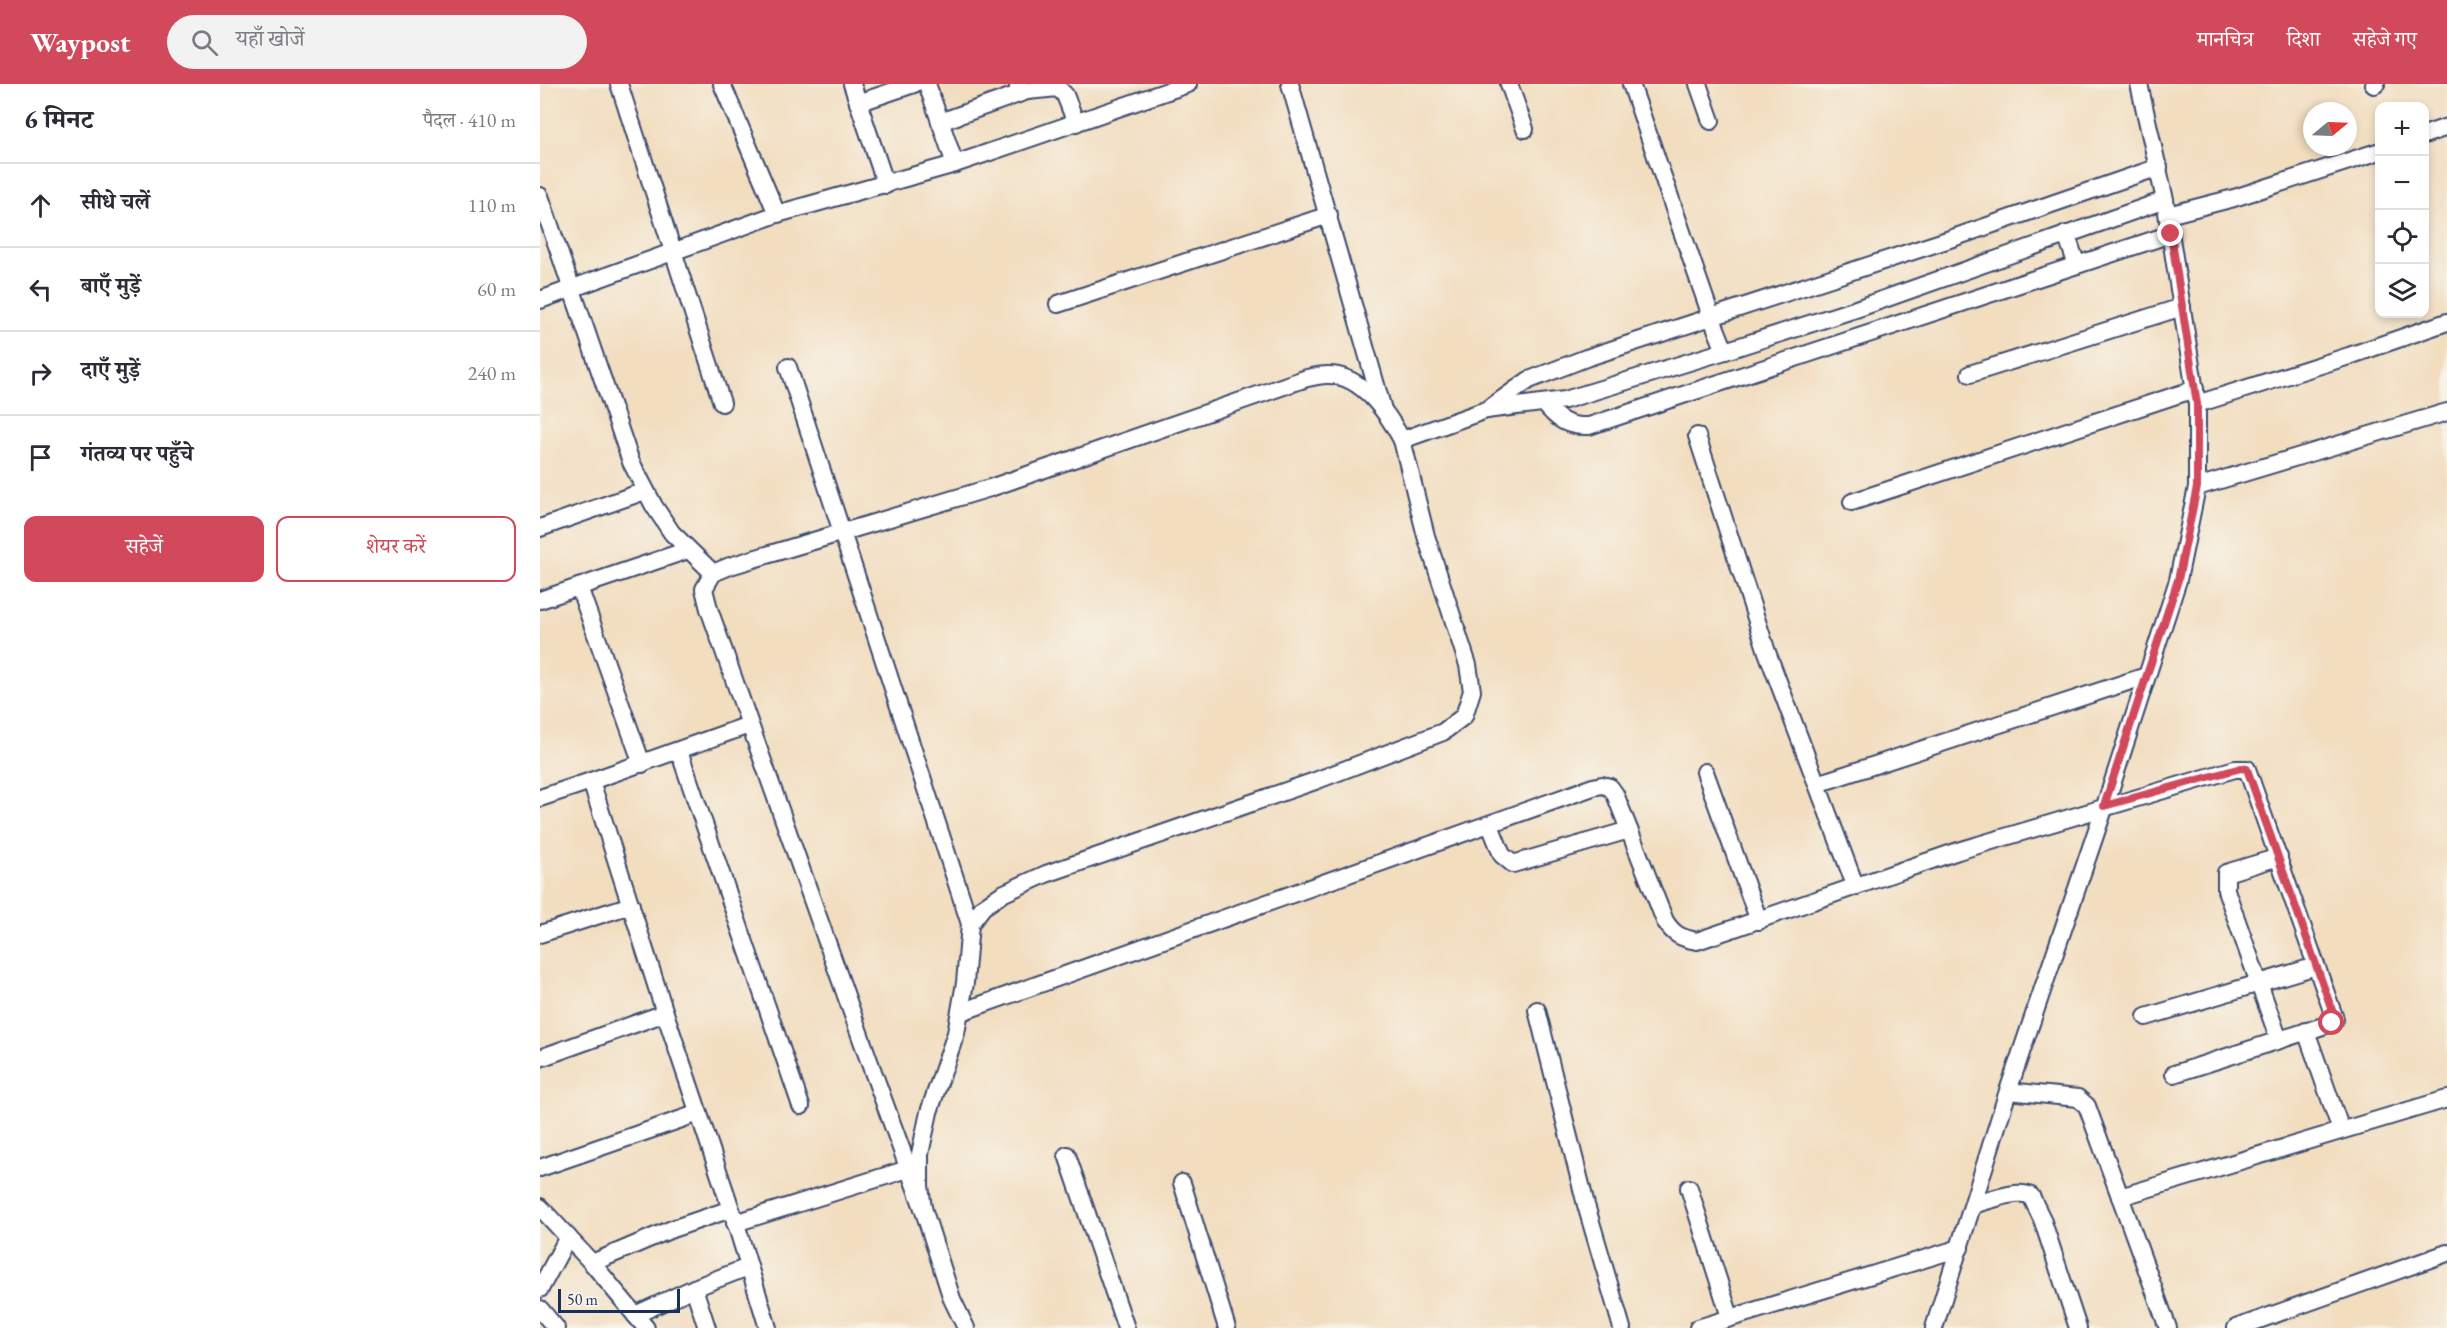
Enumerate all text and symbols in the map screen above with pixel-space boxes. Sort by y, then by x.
search box [167,15,587,69]
text: Waypost [30,24,131,60]
text: यहाँ खोजें [236,24,304,53]
text: मानचित्र [2197,25,2254,52]
text: दिशा [2287,25,2320,52]
text: सहेजे गए [2353,25,2417,52]
icon: search [188,26,221,59]
text: 6 मिनट [24,102,93,136]
north arrow [2303,102,2357,156]
map controls [2375,102,2429,318]
button: + [2375,102,2429,156]
text: पैदल · 410 m [423,107,516,133]
button: − [2375,156,2429,210]
text: सीधे चलें [81,187,150,216]
icon: ahead [24,189,57,222]
text: 110 m [468,192,516,218]
button: locate [2375,210,2429,264]
route end [2157,220,2183,246]
button: layers [2375,264,2429,318]
text: बाएँ मुड़ें [81,271,141,300]
icon: left [24,273,57,306]
text: 60 m [477,276,516,302]
text: दाएँ मुड़ें [81,355,140,384]
icon: right [24,357,57,390]
text: 240 m [468,360,516,386]
text: गंतव्य पर पहुँचे [81,439,193,468]
icon: arrive [24,441,57,474]
button: सहेजें [24,516,264,582]
button: शेयर करें [276,516,516,582]
route start [2318,1009,2344,1035]
scale bar [558,1286,680,1314]
text: 50 m [567,1289,598,1310]

